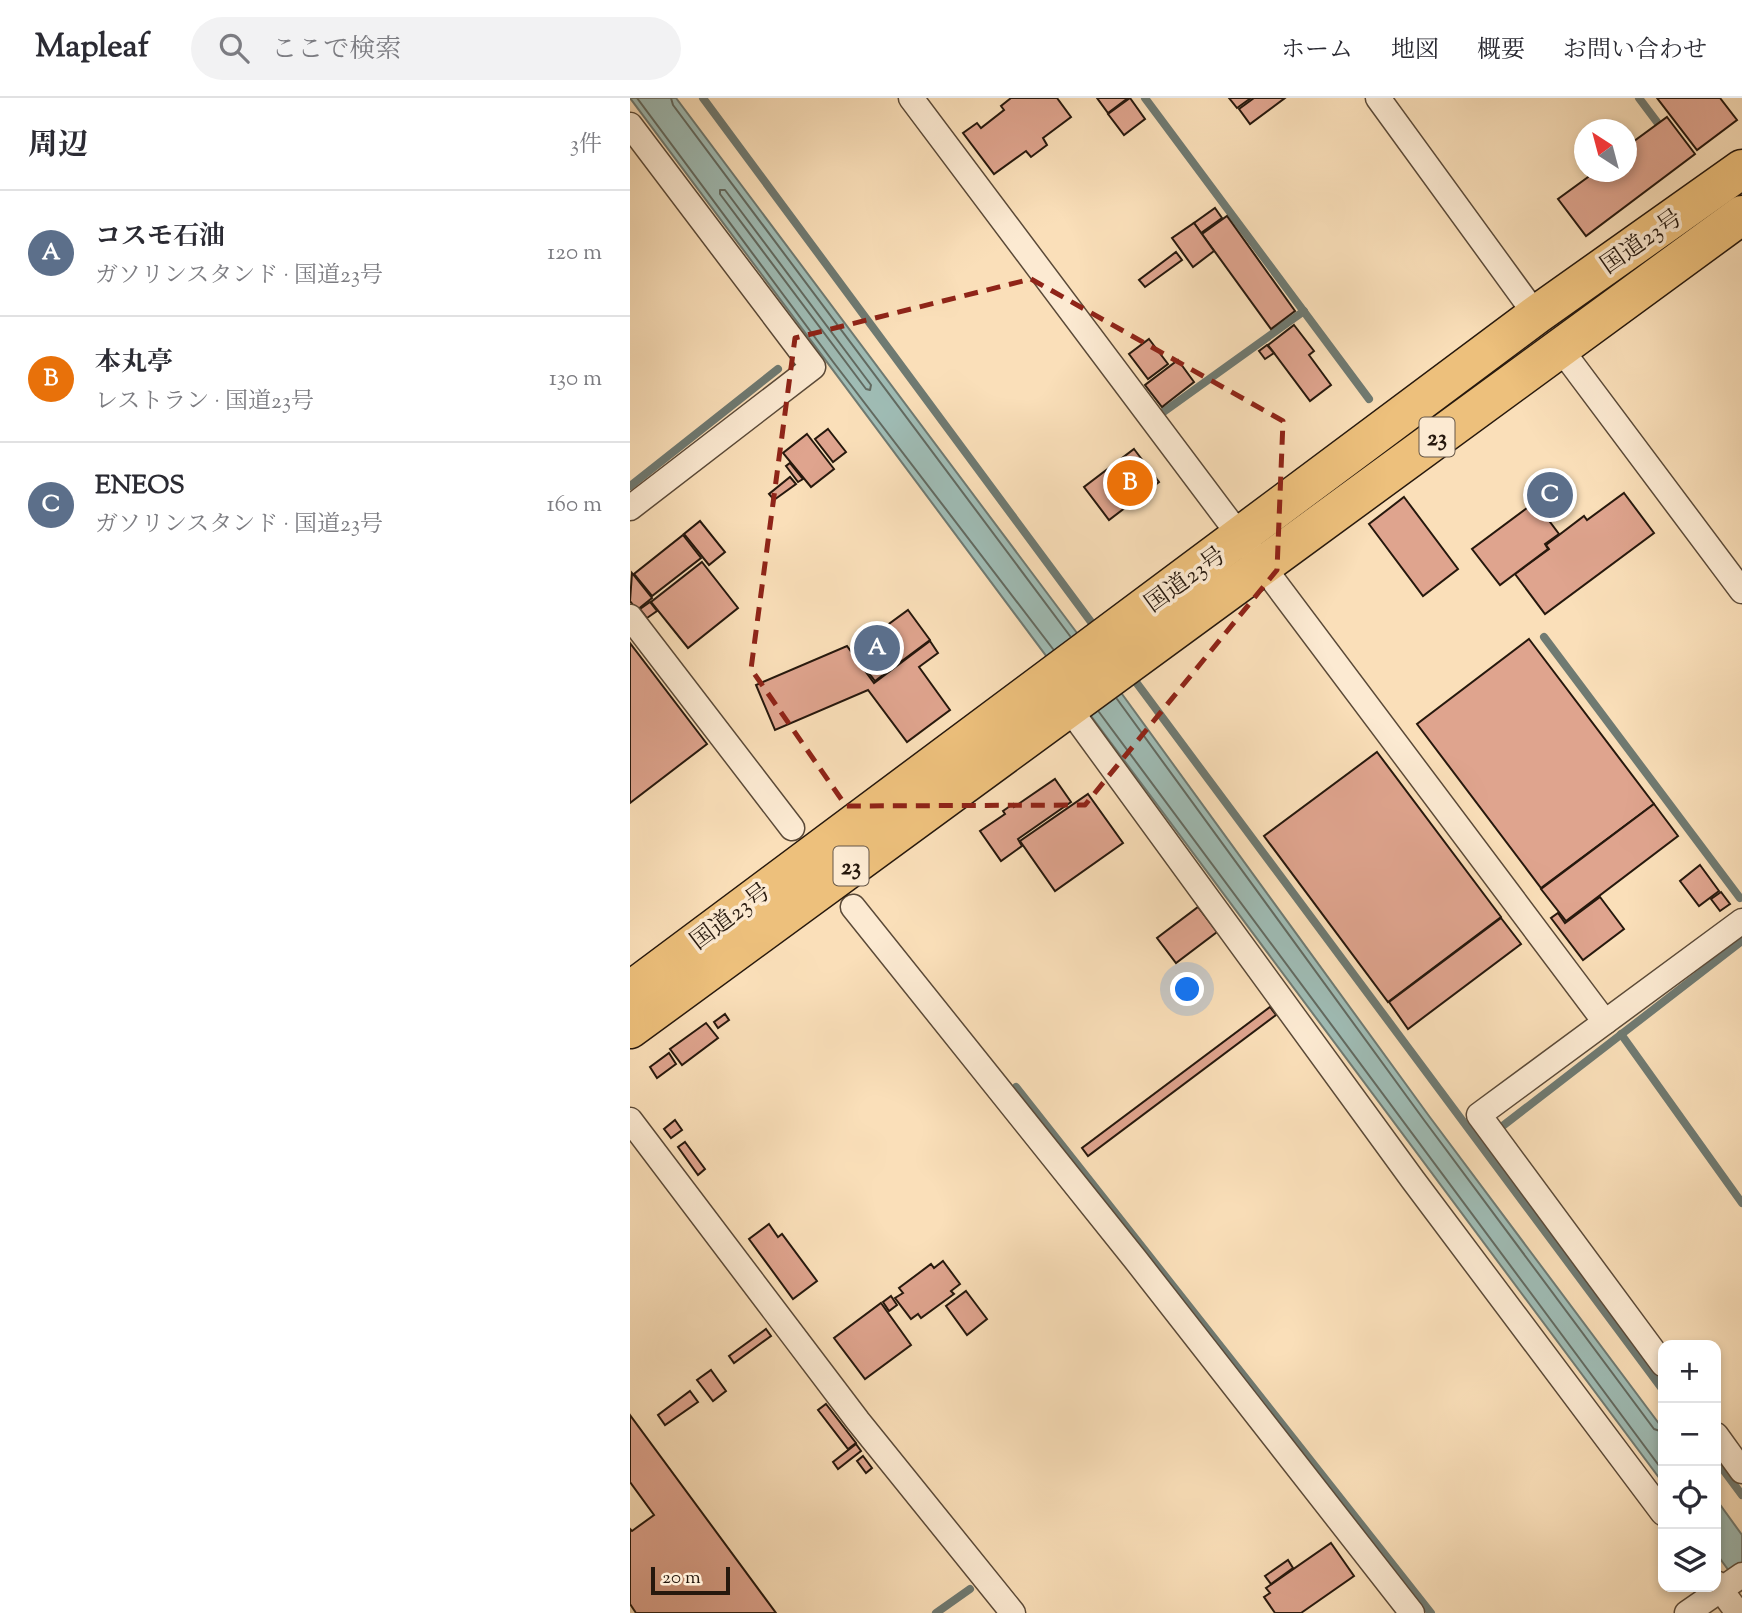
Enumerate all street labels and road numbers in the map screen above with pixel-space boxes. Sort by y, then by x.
street label: 国道23号 [1594,202,1690,283]
road number: 23 [1420,418,1454,456]
street label: 国道23号 [1139,540,1234,622]
road number: 23 [834,846,868,886]
street label: 国道23号 [684,876,779,959]

